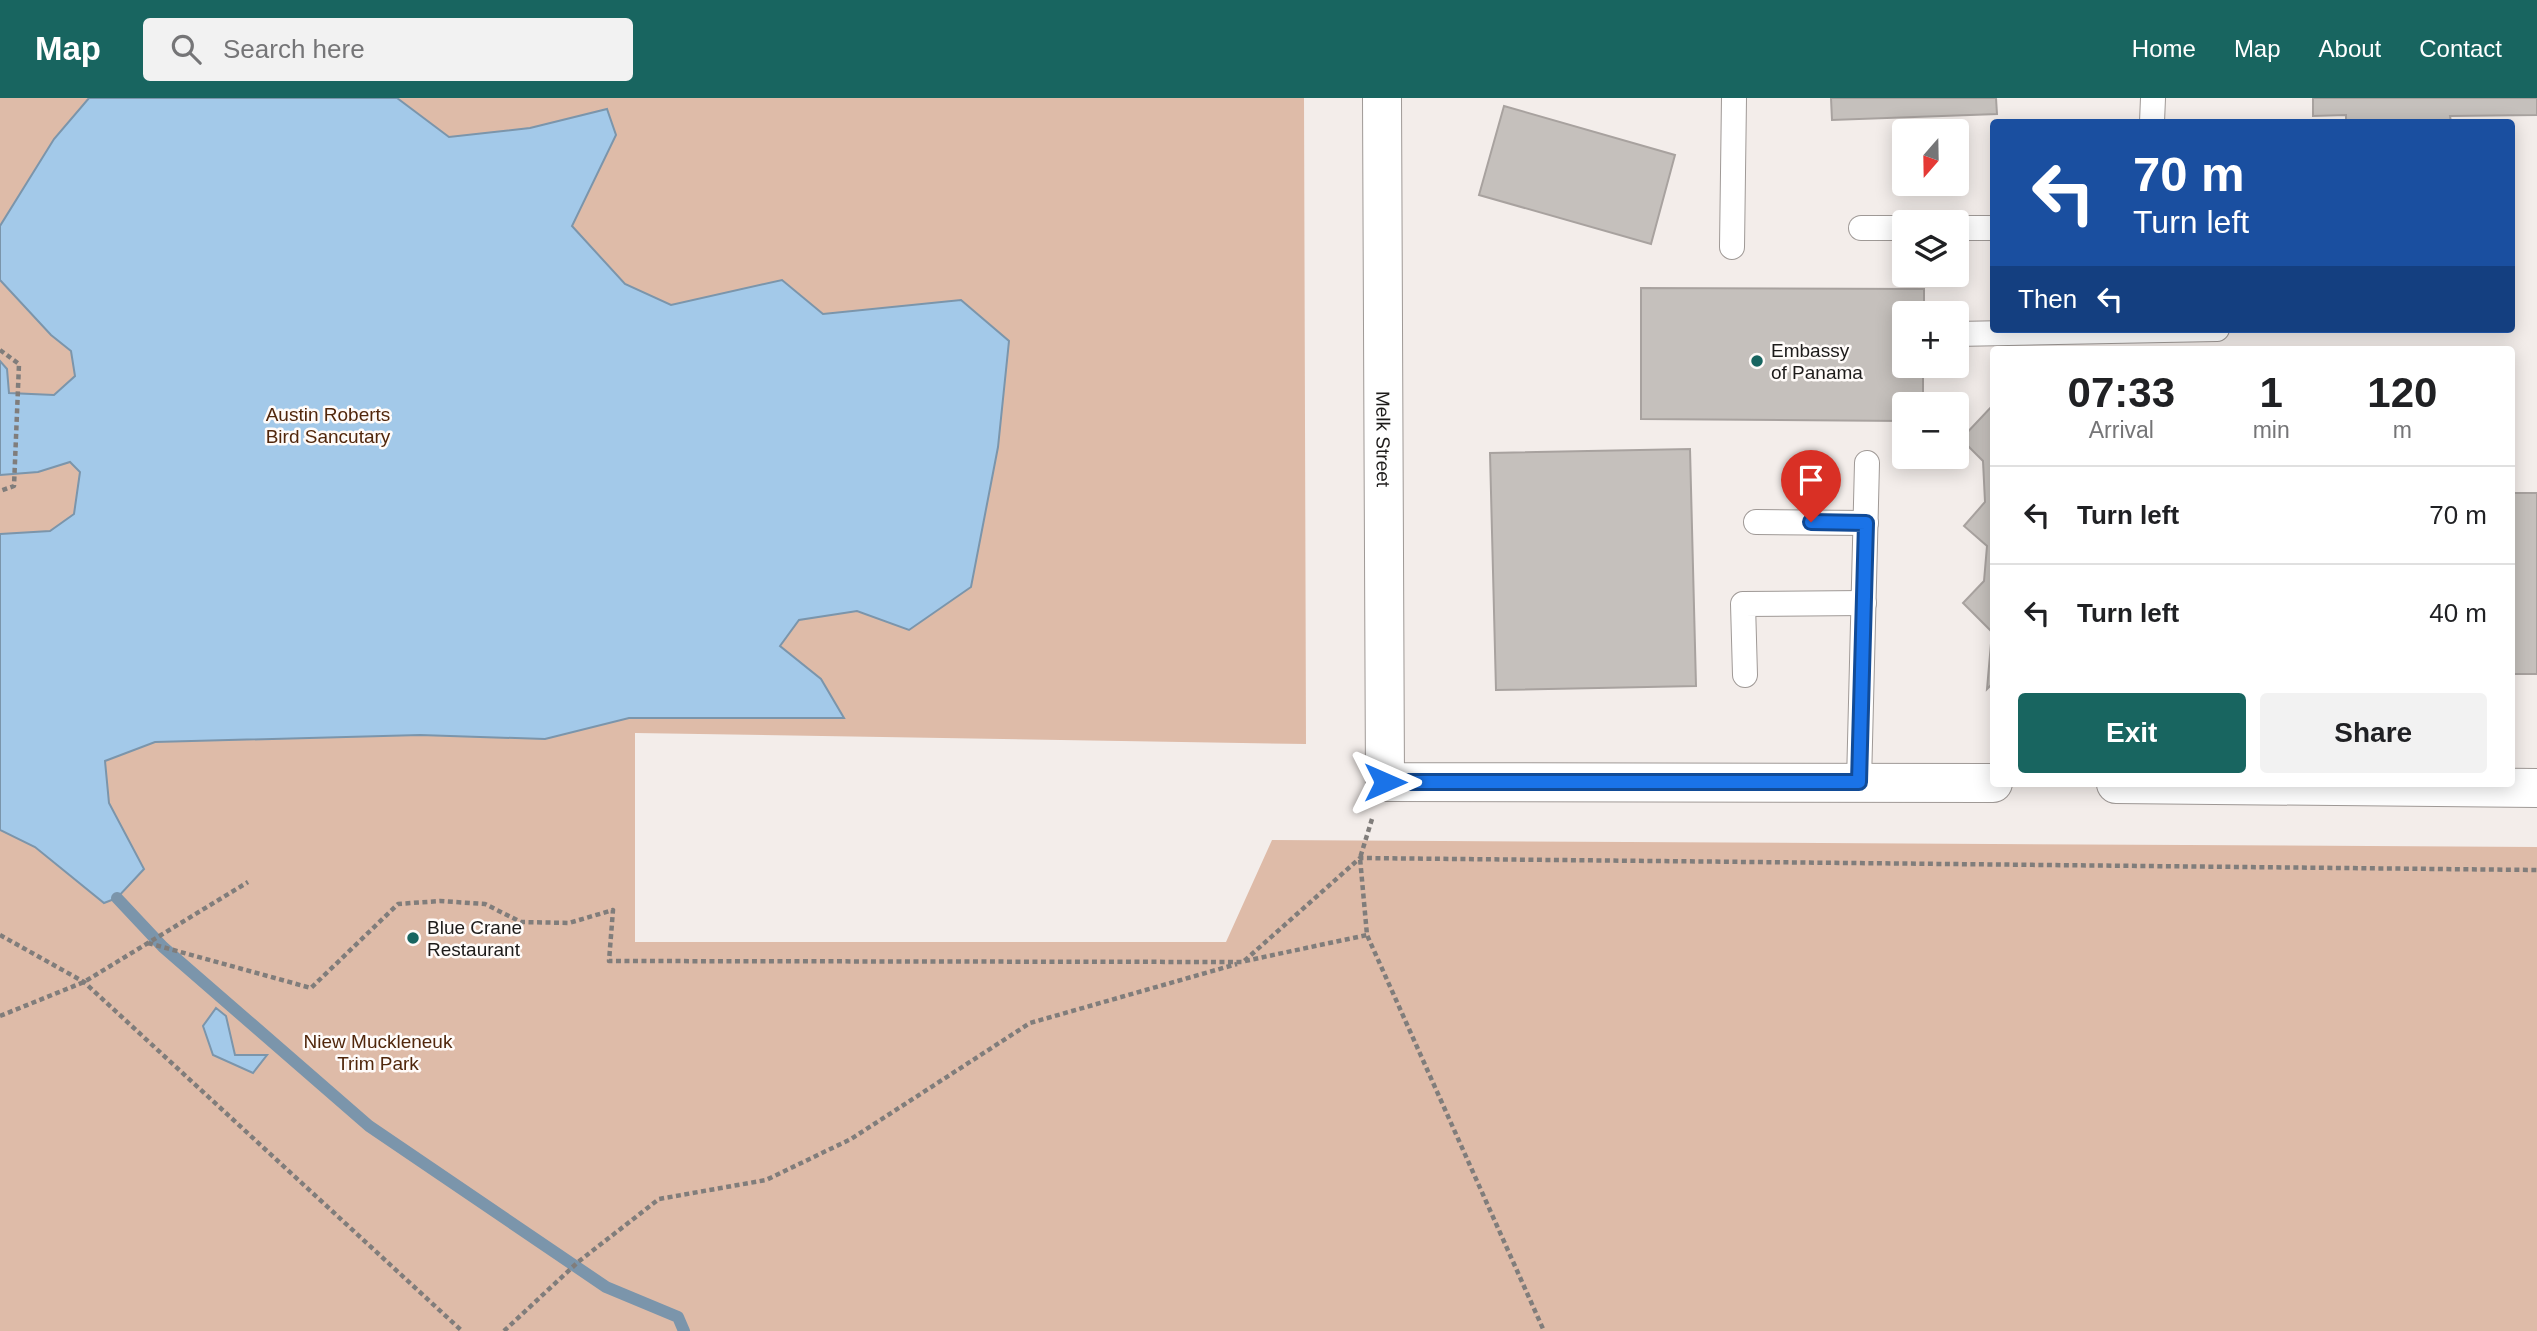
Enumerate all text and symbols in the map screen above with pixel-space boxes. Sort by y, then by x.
search box [143,18,633,81]
text: Map [35,30,101,67]
icon: search [167,30,205,68]
text: Search here [223,34,365,64]
text: Home [2132,35,2196,62]
text: Map [2234,35,2281,62]
text: About [2319,35,2381,62]
text: Contact [2419,35,2502,62]
north arrow [1892,119,1969,196]
map controls [1892,119,1969,469]
icon: left [2018,147,2109,238]
text: 70 m [2133,147,2245,201]
text: Turn left [2133,204,2249,240]
button: layers [1892,210,1969,287]
icon: left [2091,280,2129,318]
text: Then [2018,284,2077,314]
button: + [1892,301,1969,378]
place label: Embassy of Panama [1771,340,1863,383]
marker: Embassy of Panama [1749,353,1765,369]
text: 07:33 [2068,369,2175,416]
text: 1 [2259,369,2283,416]
text: 120 [2367,369,2437,416]
street label: Melk Street [1373,391,1394,488]
button: − [1892,392,1969,469]
park label: Austin Roberts Bird Sancutary [266,404,391,447]
text: Arrival [2089,417,2154,443]
text: min [2253,417,2290,443]
text: m [2393,417,2412,443]
pin [1781,450,1841,522]
icon: arrive [1792,461,1830,499]
icon: left [2018,496,2056,534]
text: Turn left [2077,500,2179,530]
text: 70 m [2429,500,2487,530]
icon: left [2018,594,2056,632]
text: Turn left [2077,598,2179,628]
text: 40 m [2429,598,2487,628]
button: Exit [2018,693,2246,773]
button: Share [2260,693,2487,773]
position arrow [1348,745,1422,819]
place label: Blue Crane Restaurant [427,917,522,960]
marker: Blue Crane Restaurant [405,930,421,946]
park label: Niew Muckleneuk Trim Park [304,1031,453,1074]

